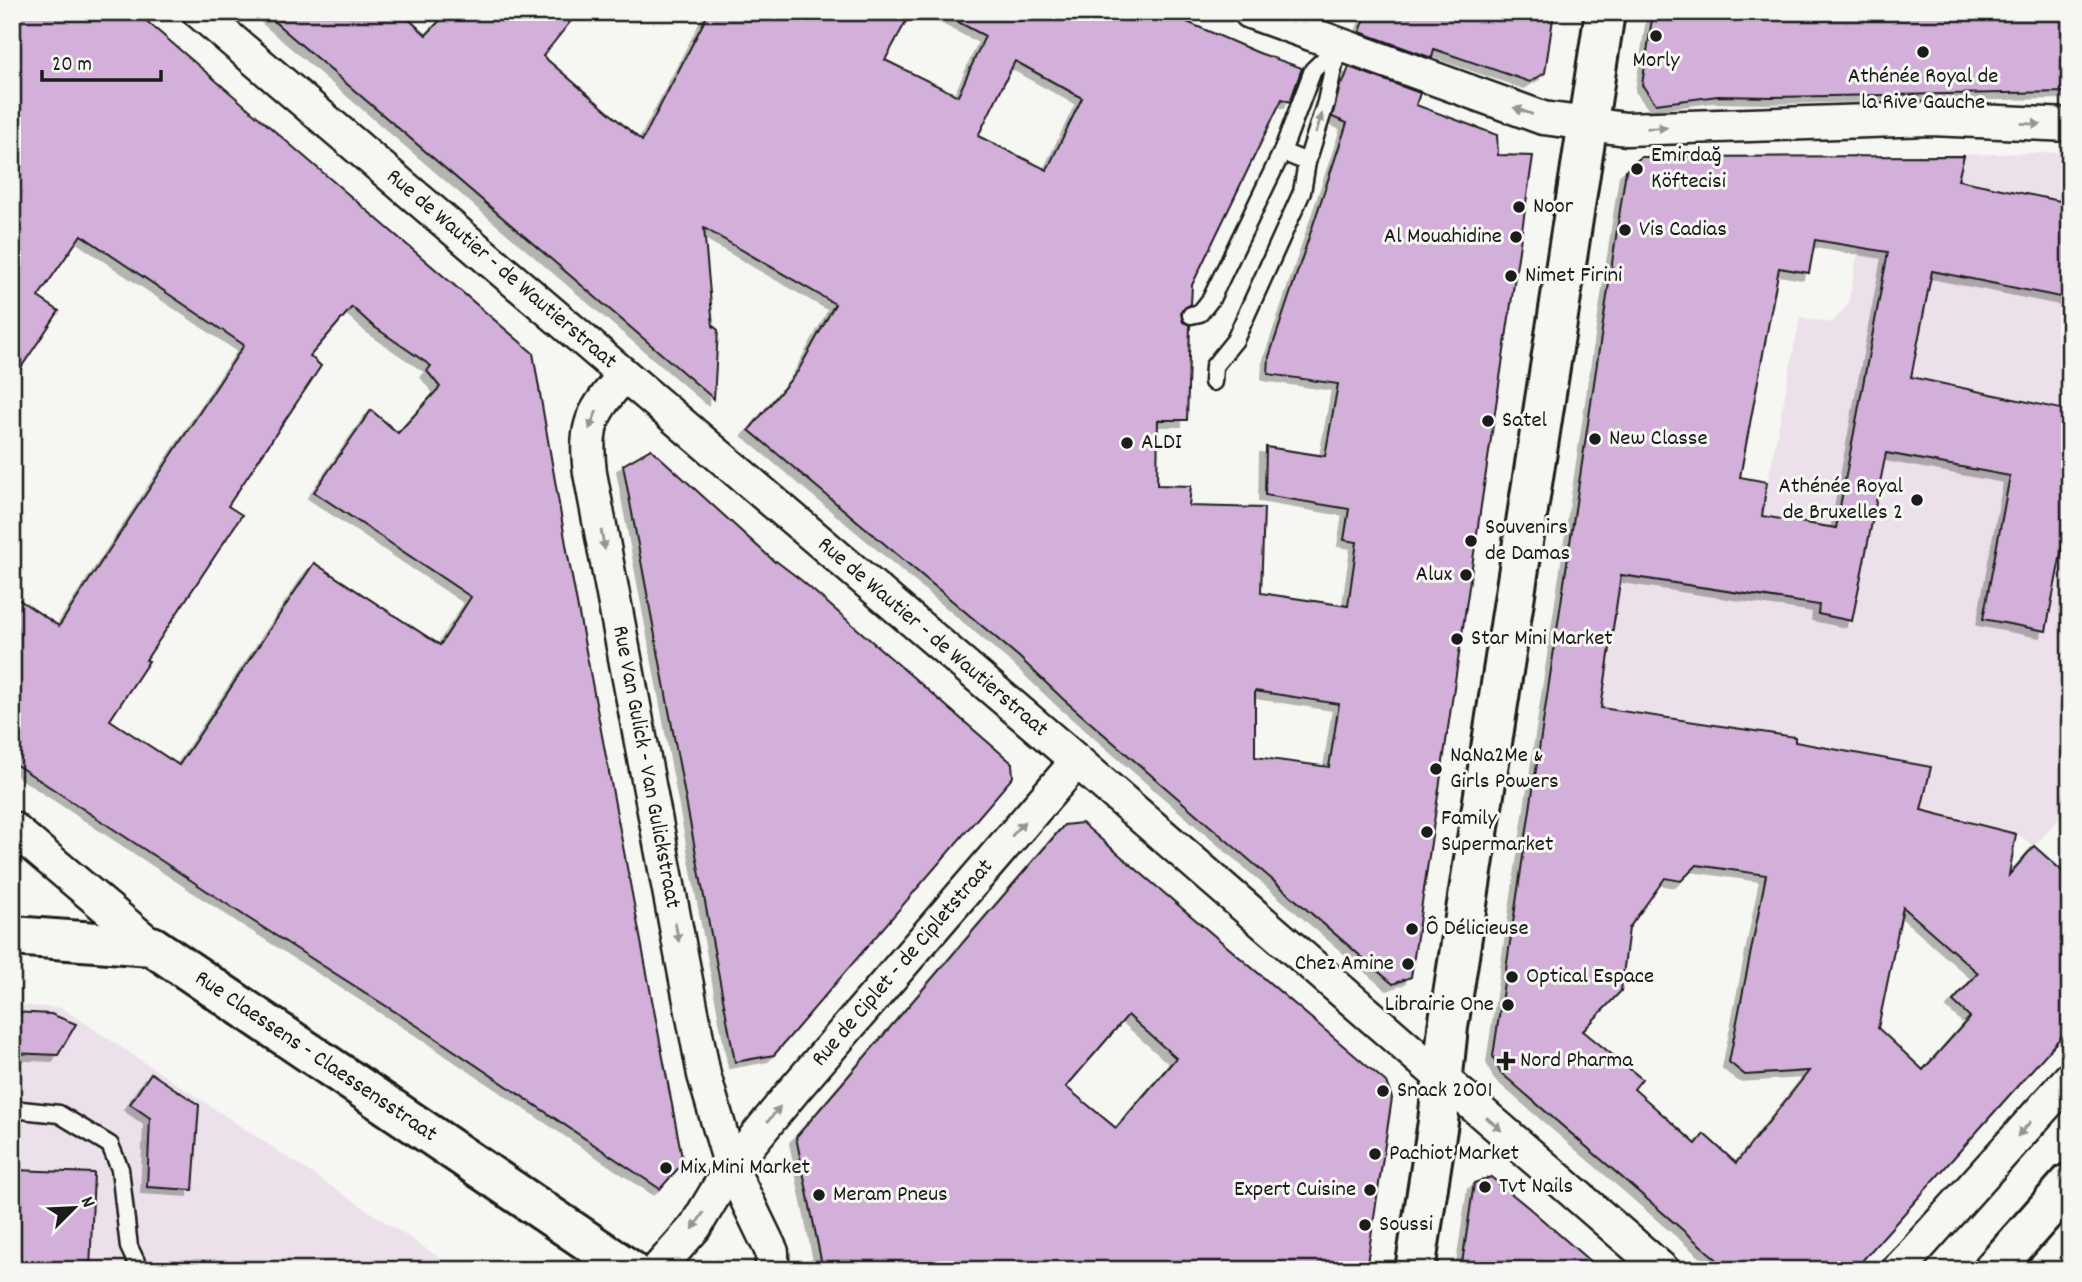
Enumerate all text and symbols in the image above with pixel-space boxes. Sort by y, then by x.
marker: Morly [1648,28,1664,44]
scale bar [42,38,161,82]
marker: Athénée Royal de la Rive Gauche [1915,44,1931,60]
place label: Morly [1632,45,1680,78]
text: 20 m [52,51,92,81]
place label: Athénée Royal de la Rive Gauche [1848,61,1998,120]
one-way arrow [1512,105,1533,116]
one-way arrow [1315,112,1325,133]
one-way arrow [2020,118,2042,129]
one-way arrow [1646,123,1668,134]
place label: Emirdağ Köftecisi [1651,140,1726,199]
street label: Rue de Wautier - de Wautierstraat [378,161,624,378]
marker: Emirdağ Köftecisi [1629,161,1645,177]
place label: Noor [1533,191,1574,224]
marker: Noor [1511,199,1527,215]
place label: Vis Cadias [1639,214,1727,247]
place label: Al Mouahidine [1384,221,1502,254]
marker: Vis Cadias [1617,222,1633,238]
marker: Al Mouahidine [1508,229,1524,245]
place label: Nimet Firini [1525,260,1622,293]
marker: Nimet Firini [1503,268,1519,284]
place label: Satel [1502,405,1548,438]
one-way arrow [587,409,598,430]
marker: Satel [1480,413,1496,429]
place label: New Classe [1609,423,1708,456]
place label: ALDI [1141,427,1182,460]
marker: New Classe [1587,431,1603,447]
marker: ALDI [1119,435,1135,451]
place label: Athénée Royal de Bruxelles 2 [1779,471,1904,530]
marker: Athénée Royal de Bruxelles 2 [1909,492,1925,508]
place label: Souvenirs de Damas [1485,512,1570,571]
one-way arrow [597,529,608,551]
street label: Rue de Wautier - de Wautierstraat [810,529,1055,746]
marker: Souvenirs de Damas [1463,533,1479,549]
place label: Alux [1416,559,1452,592]
marker: Alux [1458,567,1474,583]
street label: Rue Van Gulick - Van Gulickstraat [603,623,689,911]
place label: Star Mini Market [1471,623,1613,656]
marker: Star Mini Market [1449,631,1465,647]
place label: NaNa2Me & Girls Powers [1450,740,1559,799]
marker: NaNa2Me & Girls Powers [1428,761,1444,777]
place label: Family Supermarket [1441,803,1553,862]
one-way arrow [1010,820,1026,838]
marker: Family Supermarket [1419,824,1435,840]
street label: Rue de Ciplet - de Cipletstraat [804,852,1002,1074]
place label: Ô Délicieuse [1426,913,1529,946]
one-way arrow [672,921,683,943]
marker: Ô Délicieuse [1404,921,1420,937]
place label: Chez Amine [1295,948,1394,981]
marker: Chez Amine [1400,956,1416,972]
place label: Optical Espace [1526,961,1654,994]
street label: Rue Claessens - Claessensstraat [188,963,444,1151]
marker: Optical Espace [1504,969,1520,985]
place label: Librairie One [1385,989,1494,1022]
marker: Librairie One [1500,997,1516,1013]
place label: Nord Pharma [1520,1045,1634,1078]
marker: Nord Pharma [1498,1053,1514,1069]
place label: Snack 2001 [1397,1075,1493,1108]
marker: Snack 2001 [1375,1083,1391,1099]
one-way arrow [767,1105,782,1123]
one-way arrow [1485,1116,1503,1132]
one-way arrow [2016,1120,2032,1138]
place label: Pachiot Market [1389,1138,1519,1171]
marker: Pachiot Market [1367,1146,1383,1162]
place label: Mix Mini Market [680,1152,810,1185]
marker: Mix Mini Market [658,1160,674,1176]
place label: Tvt Nails [1499,1171,1573,1204]
north arrow [38,1174,108,1244]
place label: Expert Cuisine [1234,1174,1356,1207]
place label: Meram Pneus [833,1179,948,1212]
marker: Tvt Nails [1477,1179,1493,1195]
marker: Expert Cuisine [1362,1182,1378,1198]
marker: Meram Pneus [811,1187,827,1203]
text: N [72,1193,101,1212]
place label: Soussi [1379,1209,1433,1242]
one-way arrow [691,1212,705,1230]
marker: Soussi [1357,1217,1373,1233]

